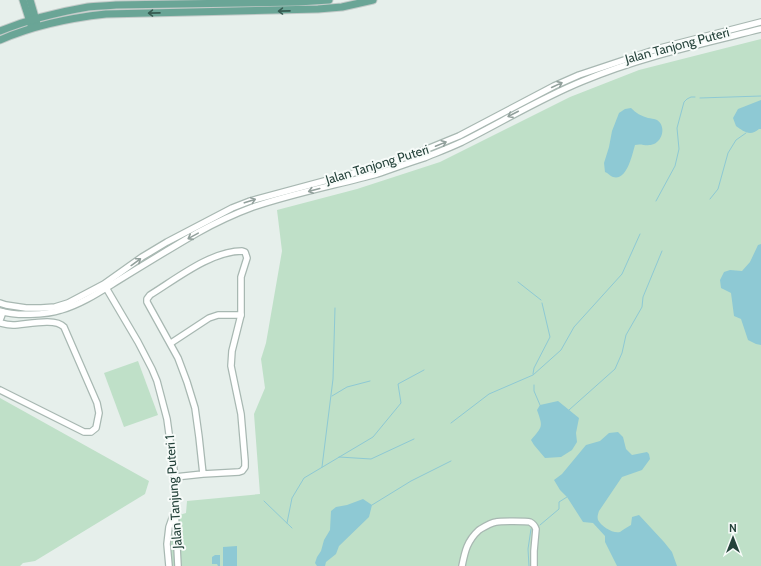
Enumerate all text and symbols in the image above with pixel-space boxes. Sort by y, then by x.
one-way arrow [278,7,291,15]
one-way arrow [148,9,161,17]
street label: Jalan Tanjong Puteri [622,23,731,68]
one-way arrow [551,81,563,88]
one-way arrow [508,111,520,119]
one-way arrow [435,139,447,147]
street label: Jalan Tanjong Puteri [322,141,431,189]
one-way arrow [308,187,321,194]
one-way arrow [243,197,256,204]
one-way arrow [187,232,199,240]
one-way arrow [130,258,141,266]
street label: Jalan Tanjung Puteri 1 [161,435,186,550]
north arrow [713,518,753,558]
text: N [729,521,737,535]

